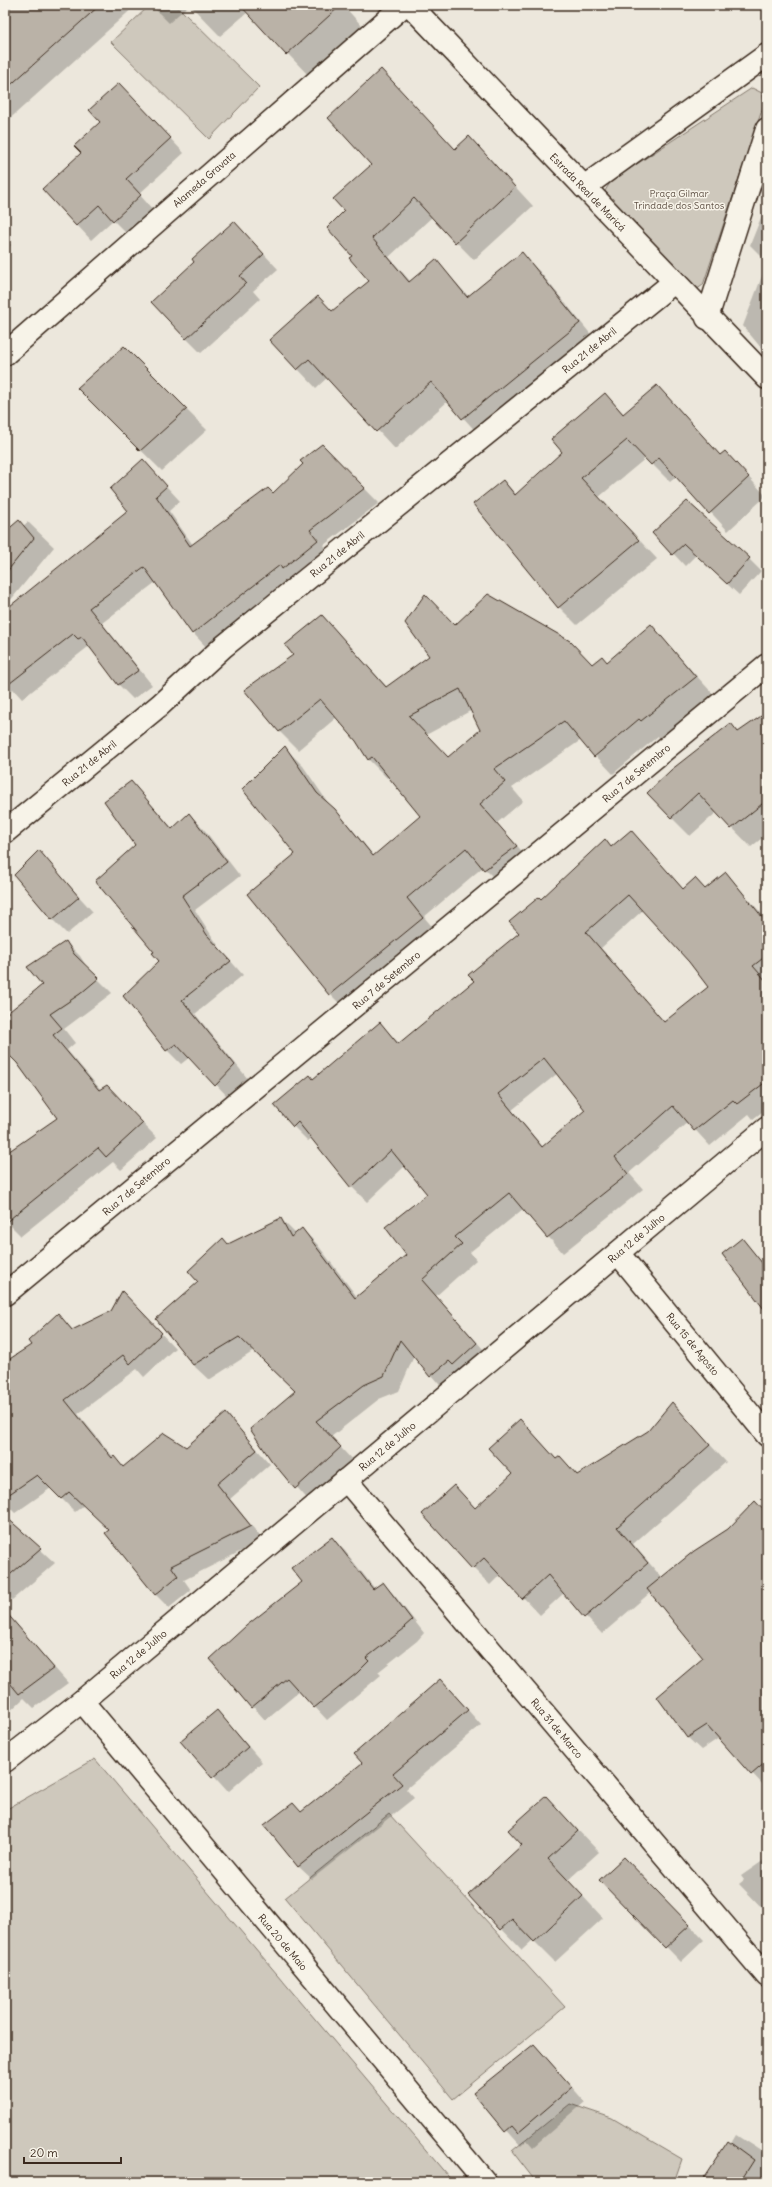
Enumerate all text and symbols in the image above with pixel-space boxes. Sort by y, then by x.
street label: Alameda Gravata [170,148,239,210]
street label: Estrada Real de Maricá [547,151,629,234]
park label: Praça Gilmar Trindade dos Santos [634,187,725,212]
street label: Rua 21 de Abril [560,325,619,376]
street label: Rua 21 de Abril [308,529,367,580]
street label: Rua 21 de Abril [60,738,119,789]
street label: Rua 7 de Setembro [600,741,673,806]
street label: Rua 7 de Setembro [350,948,423,1013]
street label: Rua 7 de Setembro [100,1154,173,1219]
street label: Rua 12 de Julho [605,1211,668,1266]
street label: Rua 15 de Agosto [663,1310,722,1379]
street label: Rua 12 de Julho [356,1419,419,1474]
street label: Rua 12 de Julho [107,1627,170,1682]
street label: Rua 31 de Marco [528,1696,586,1761]
street label: Rua 20 de Maio [255,1911,310,1974]
scale bar [24,2139,121,2165]
text: 20 m [30,2145,58,2160]

